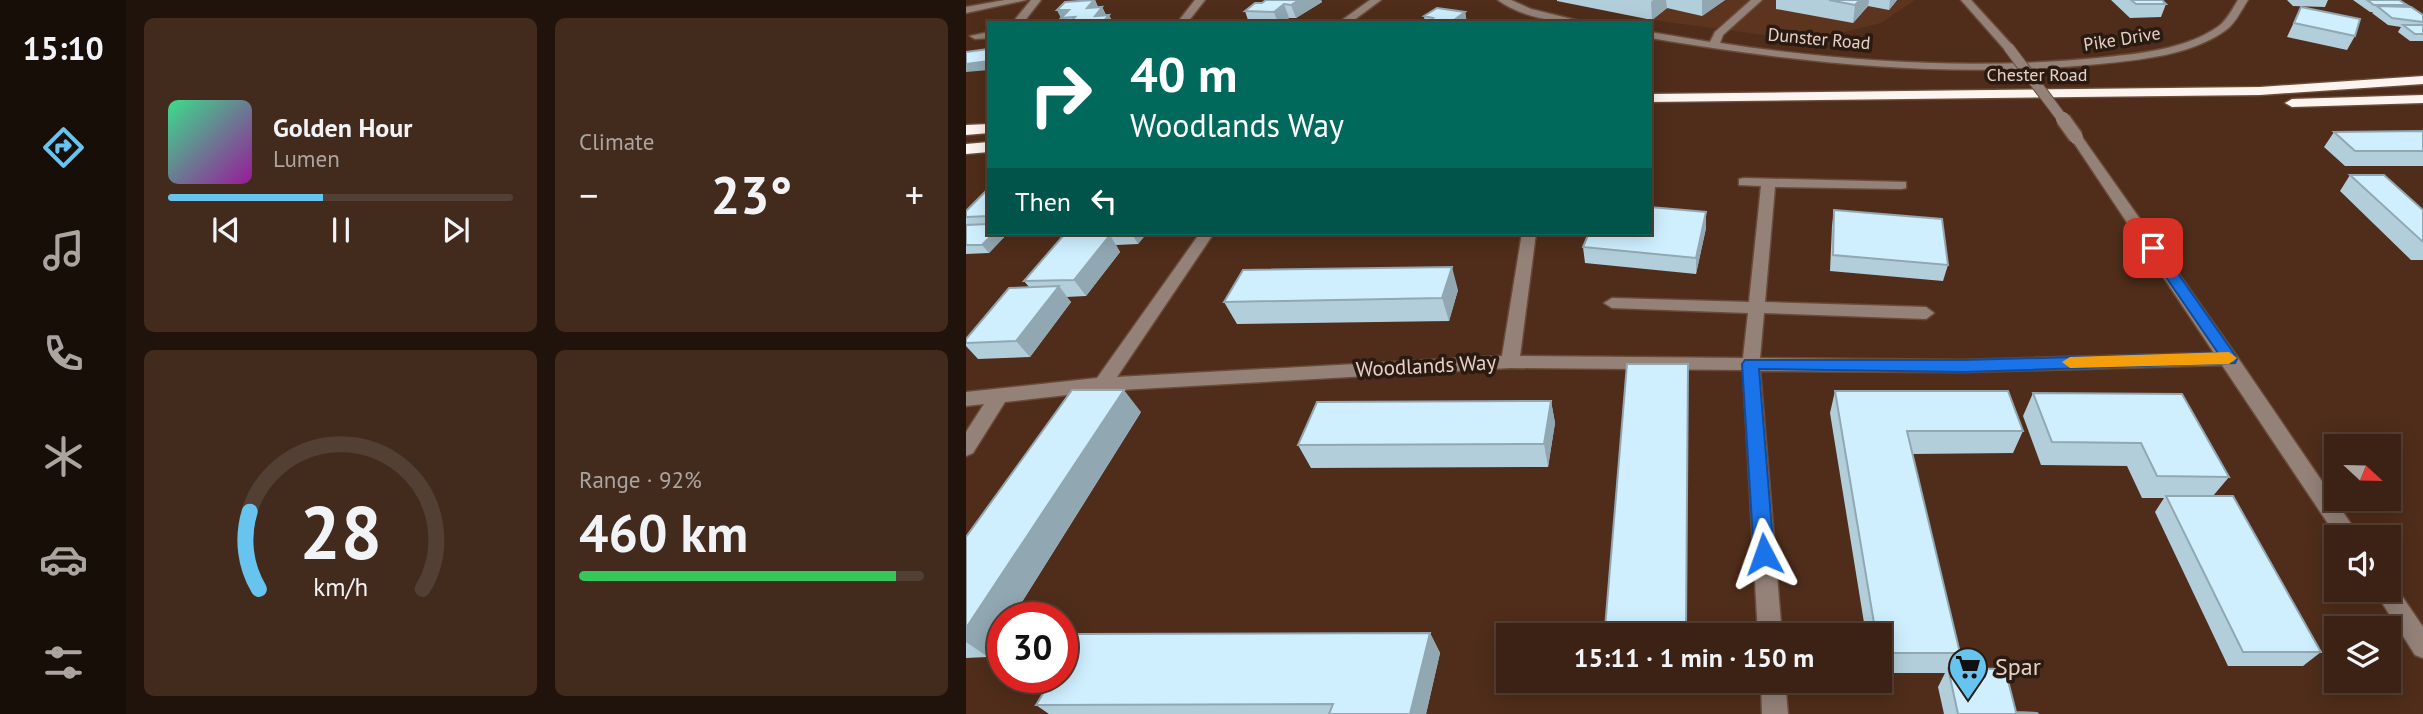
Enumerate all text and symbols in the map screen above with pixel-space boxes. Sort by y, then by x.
street label: Pike Drive [2082,21,2162,56]
street label: Dunster Road [1767,23,1871,54]
text: 15:10 [22,27,104,69]
text: 40 m [1130,42,1237,106]
icon: right [1015,49,1106,140]
street label: Chester Road [1987,63,2087,86]
text: Woodlands Way [1130,104,1344,146]
text: Golden Hour [273,111,412,144]
icon: directions [39,123,88,172]
text: Climate [579,127,654,156]
text: Lumen [273,144,340,173]
text: 23° [711,161,792,228]
text: − [579,170,598,219]
text: + [905,170,924,219]
icon: left [1085,182,1123,220]
text: Then [1015,185,1071,218]
icon: previous [207,211,245,249]
icon: pause [322,211,360,249]
icon: next [437,211,475,249]
pin [2123,218,2183,278]
icon: music [39,226,88,275]
icon: arrive [2134,229,2172,267]
icon: phone [39,329,88,378]
street label: Woodlands Way [1355,348,1497,383]
icon: climate [39,432,88,481]
north arrow [2324,434,2401,511]
map controls [2324,434,2401,693]
text: Range · 92% [579,465,702,494]
text: 28 [299,485,382,579]
text: 460 km [579,499,748,566]
position arrow [1727,517,1801,591]
button: sound [2324,525,2401,602]
icon: car [39,535,88,584]
text: km/h [313,571,368,603]
speed limit sign: 30 [987,602,1078,693]
button: layers [2324,616,2401,693]
icon: filters [39,638,88,687]
text: 15:11 · 1 min · 150 m [1574,641,1814,674]
supermarket icon: Spar [1947,646,1989,701]
place label: Spar [1995,651,2041,682]

